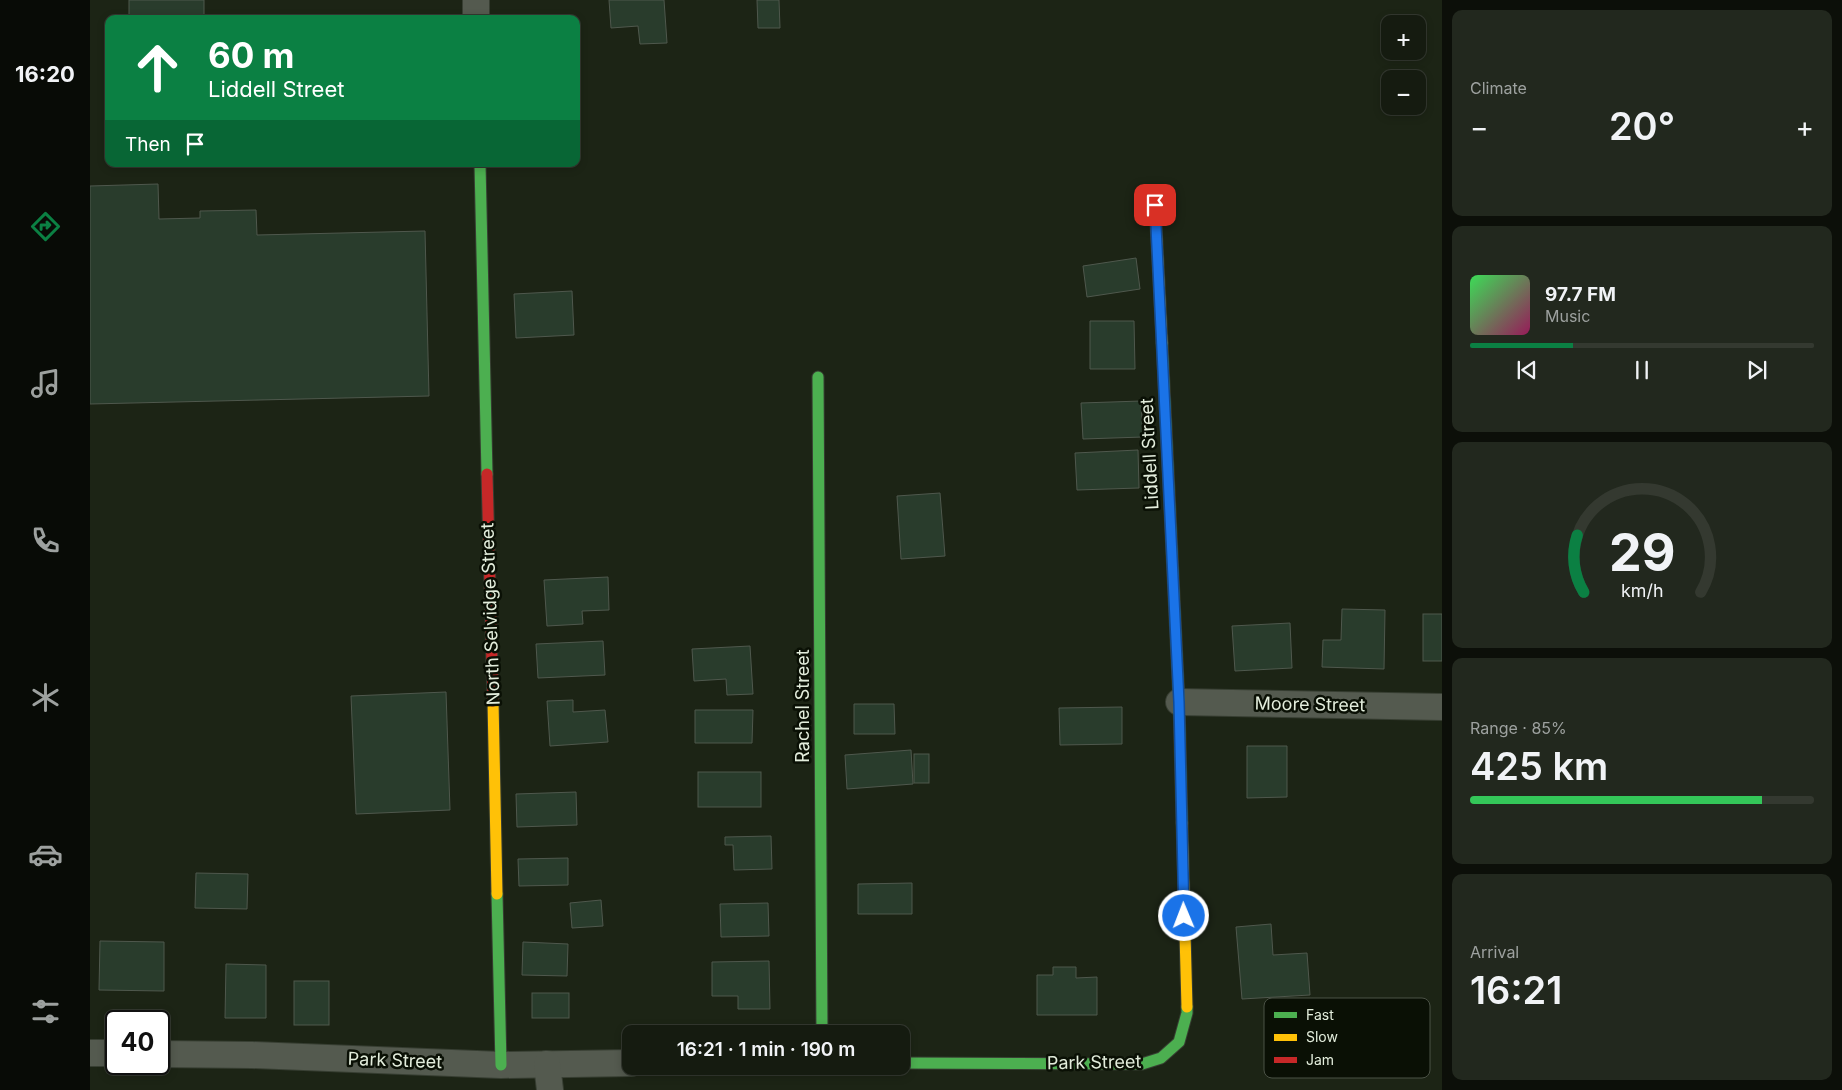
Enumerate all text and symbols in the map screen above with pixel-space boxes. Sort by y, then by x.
map controls [1381,15,1426,115]
button: + [1381,15,1426,60]
text: 60 m [208,34,295,76]
icon: ahead [125,35,190,100]
text: 16:20 [15,61,75,87]
button: − [1381,70,1426,115]
text: Liddell Street [208,76,344,102]
text: Climate [1470,78,1527,98]
text: 20° [1609,103,1675,149]
text: − [1470,110,1489,144]
text: + [1795,110,1814,144]
icon: arrive [181,130,209,158]
text: Then [125,133,171,156]
pin [1134,184,1176,226]
icon: arrive [1141,191,1169,219]
icon: directions [28,209,63,244]
text: 97.7 FM [1545,283,1616,306]
text: Music [1545,306,1590,326]
icon: previous [1513,356,1541,384]
icon: pause [1628,356,1656,384]
icon: next [1743,356,1771,384]
icon: music [28,366,63,401]
street label: Liddell Street [1136,398,1162,510]
text: 29 [1609,521,1675,584]
street label: North Selvidge Street [476,522,504,706]
icon: phone [28,523,63,558]
text: km/h [1621,580,1663,601]
street label: Rachel Street [792,649,813,763]
icon: climate [28,680,63,715]
street label: Moore Street [1254,693,1366,715]
text: Range · 85% [1470,718,1567,738]
text: 425 km [1470,743,1608,789]
icon: car [28,837,63,872]
position arrow [1157,889,1209,941]
text: Arrival [1470,942,1519,962]
text: 16:21 [1470,967,1562,1013]
icon: filters [28,994,63,1029]
legend [1264,998,1430,1078]
text: Fast [1306,1006,1334,1023]
speed limit sign: 40 [105,1010,170,1075]
text: Slow [1306,1028,1338,1045]
text: 16:21 · 1 min · 190 m [677,1038,855,1061]
street label: Park Street [347,1048,443,1072]
street label: Park Street [1047,1051,1141,1073]
text: Jam [1306,1051,1334,1068]

